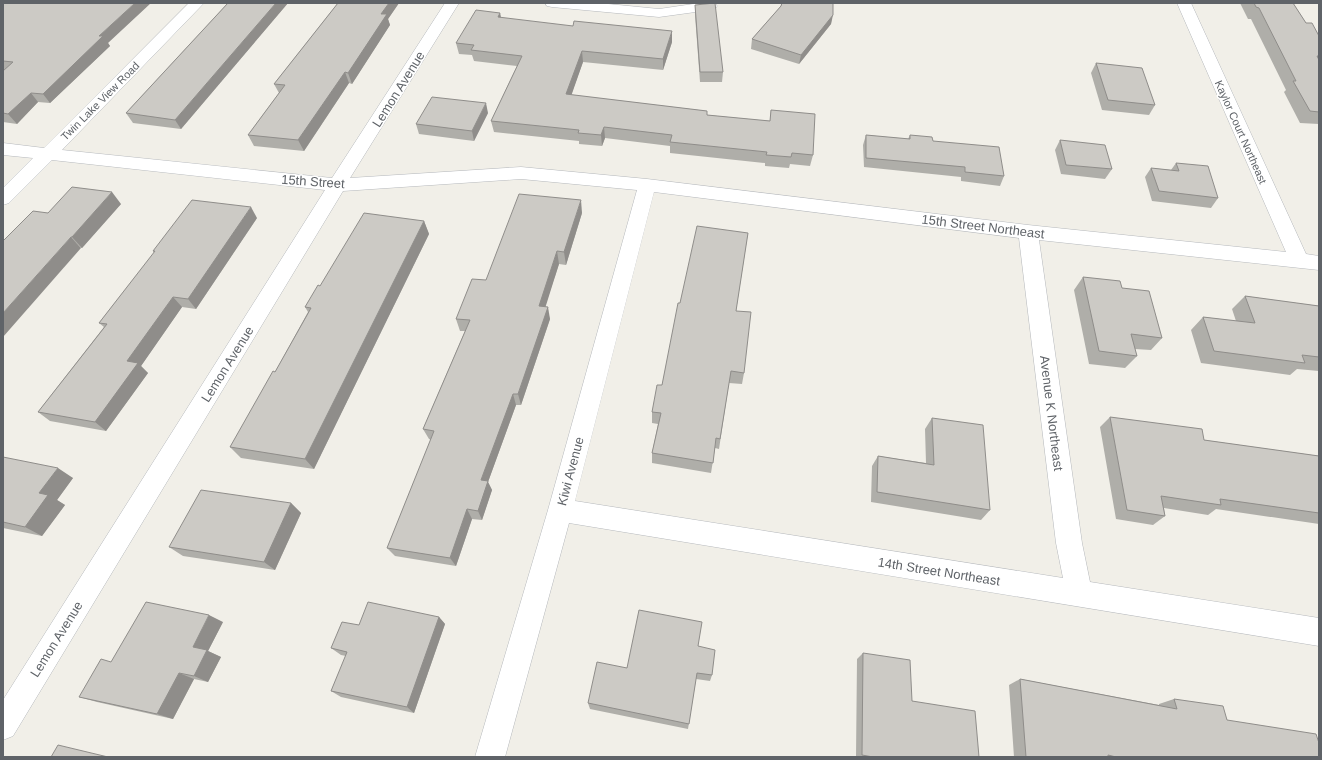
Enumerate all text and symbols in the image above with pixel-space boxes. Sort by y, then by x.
street label: Lemon Avenue [369,49,428,130]
street label: Twin Lake View Road [58,59,142,143]
street label: Kaylor Court Northeast [1213,78,1269,186]
street label: 15th Street [281,172,346,191]
street label: 15th Street Northeast [921,212,1046,242]
street label: Lemon Avenue [198,324,257,405]
street label: Avenue K Northeast [1037,355,1066,472]
street label: Kiwi Avenue [554,435,587,507]
street label: 14th Street Northeast [877,554,1001,589]
street label: Lemon Avenue [27,599,86,680]

